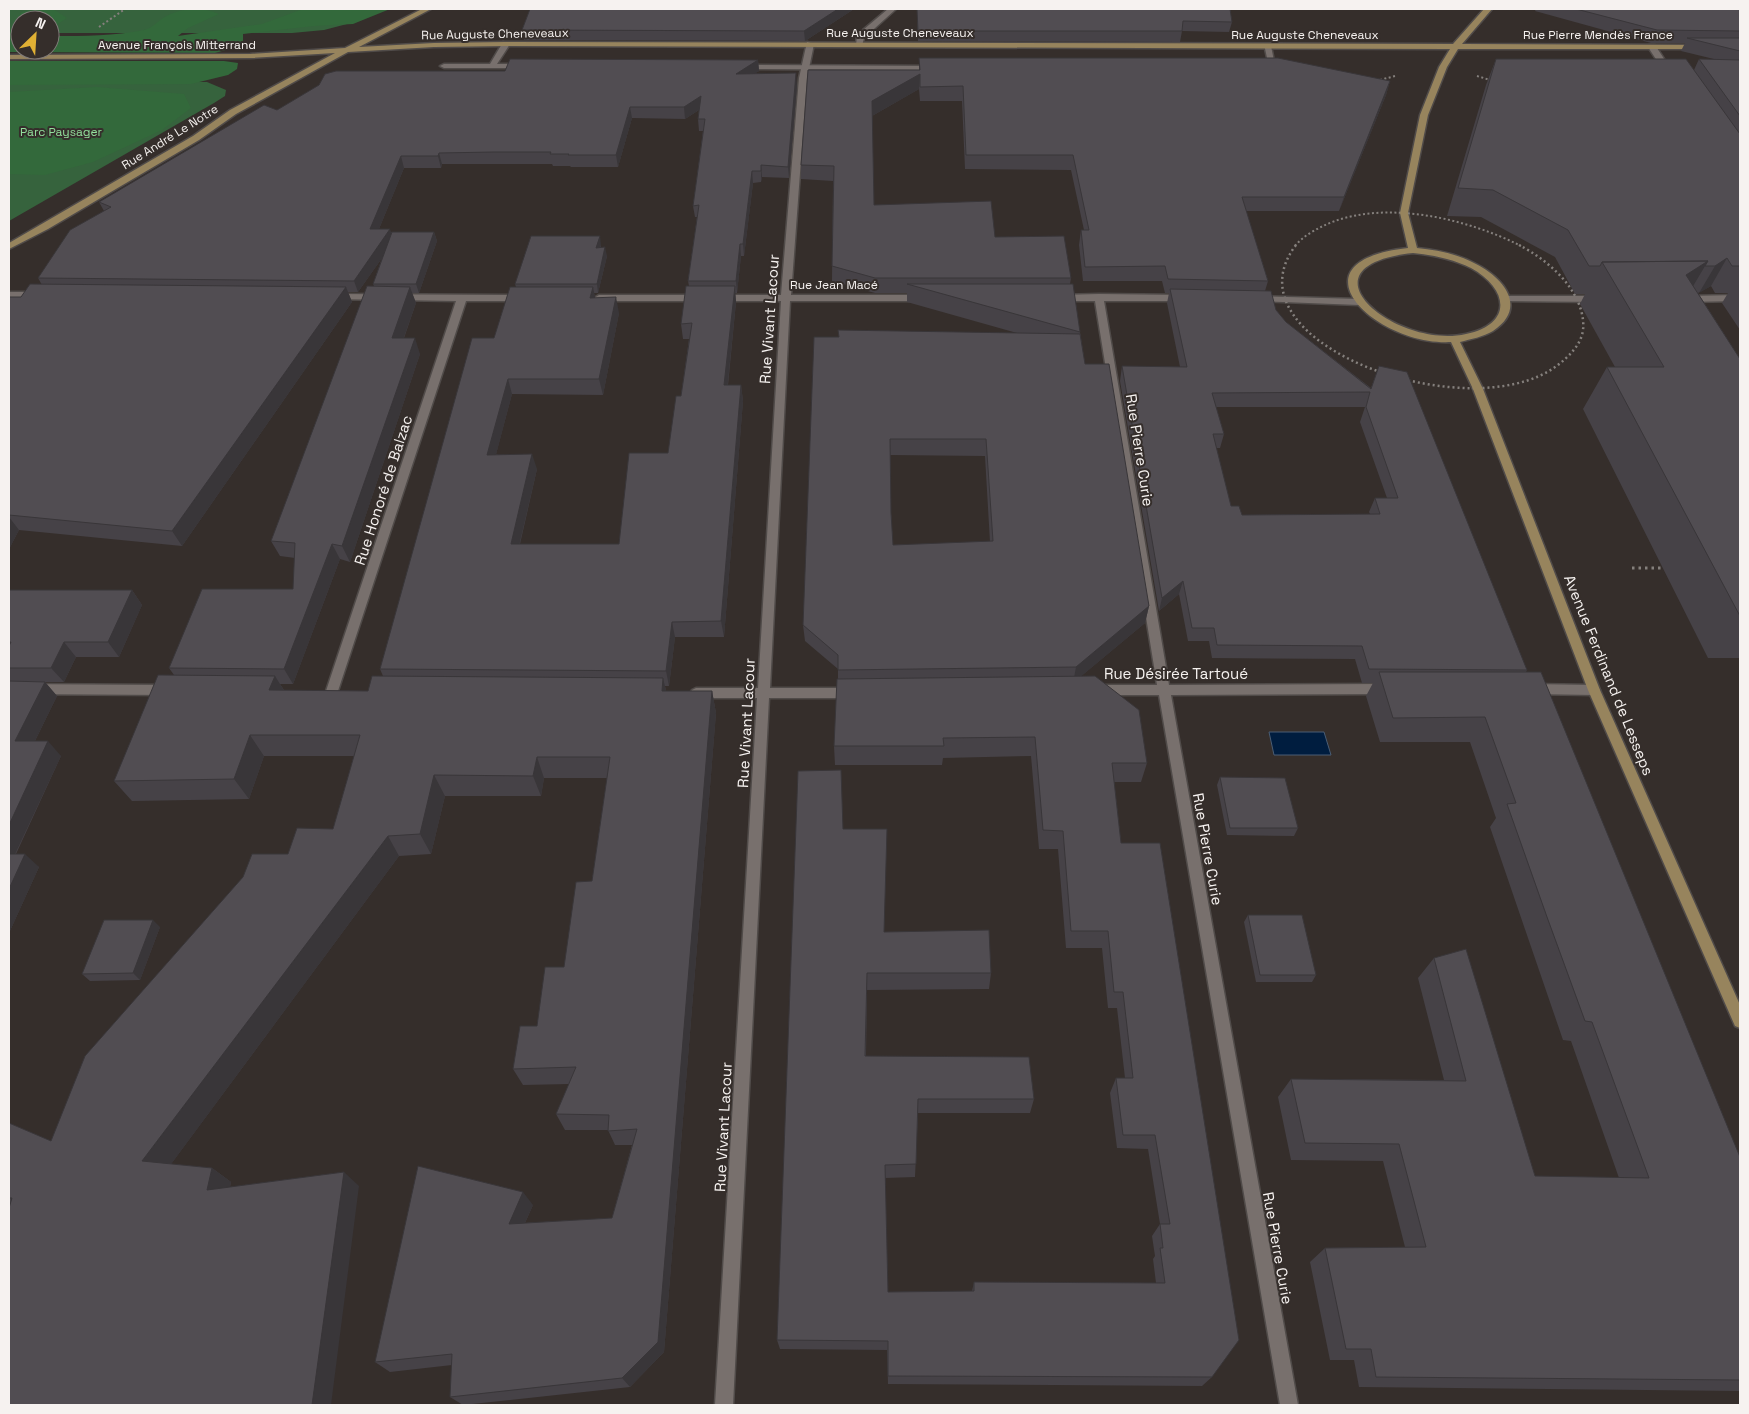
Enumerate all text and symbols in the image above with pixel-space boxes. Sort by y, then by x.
north arrow [10,10,60,60]
text: N [32,13,49,33]
street label: Rue Auguste Cheneveaux [421,25,569,43]
street label: Rue Auguste Cheneveaux [826,25,974,41]
street label: Rue Auguste Cheneveaux [1231,27,1379,43]
street label: Rue Pierre Mendès France [1523,27,1673,43]
street label: Avenue François Mitterrand [98,37,256,53]
street label: Rue André Le Notre [119,101,221,173]
park label: Parc Paysager [20,124,103,140]
street label: Rue Vivant Lacour [755,253,783,385]
street label: Rue Jean Macé [790,277,878,293]
street label: Rue Pierre Curie [1122,392,1158,508]
street label: Rue Honoré de Balzac [350,412,416,568]
street label: Avenue Ferdinand de Lesseps [1560,572,1658,778]
street label: Rue Vivant Lacour [733,657,759,788]
street label: Rue Désirée Tartoué [1104,664,1248,683]
street label: Rue Pierre Curie [1189,791,1227,907]
street label: Rue Vivant Lacour [710,1061,736,1192]
street label: Rue Pierre Curie [1259,1190,1297,1306]

